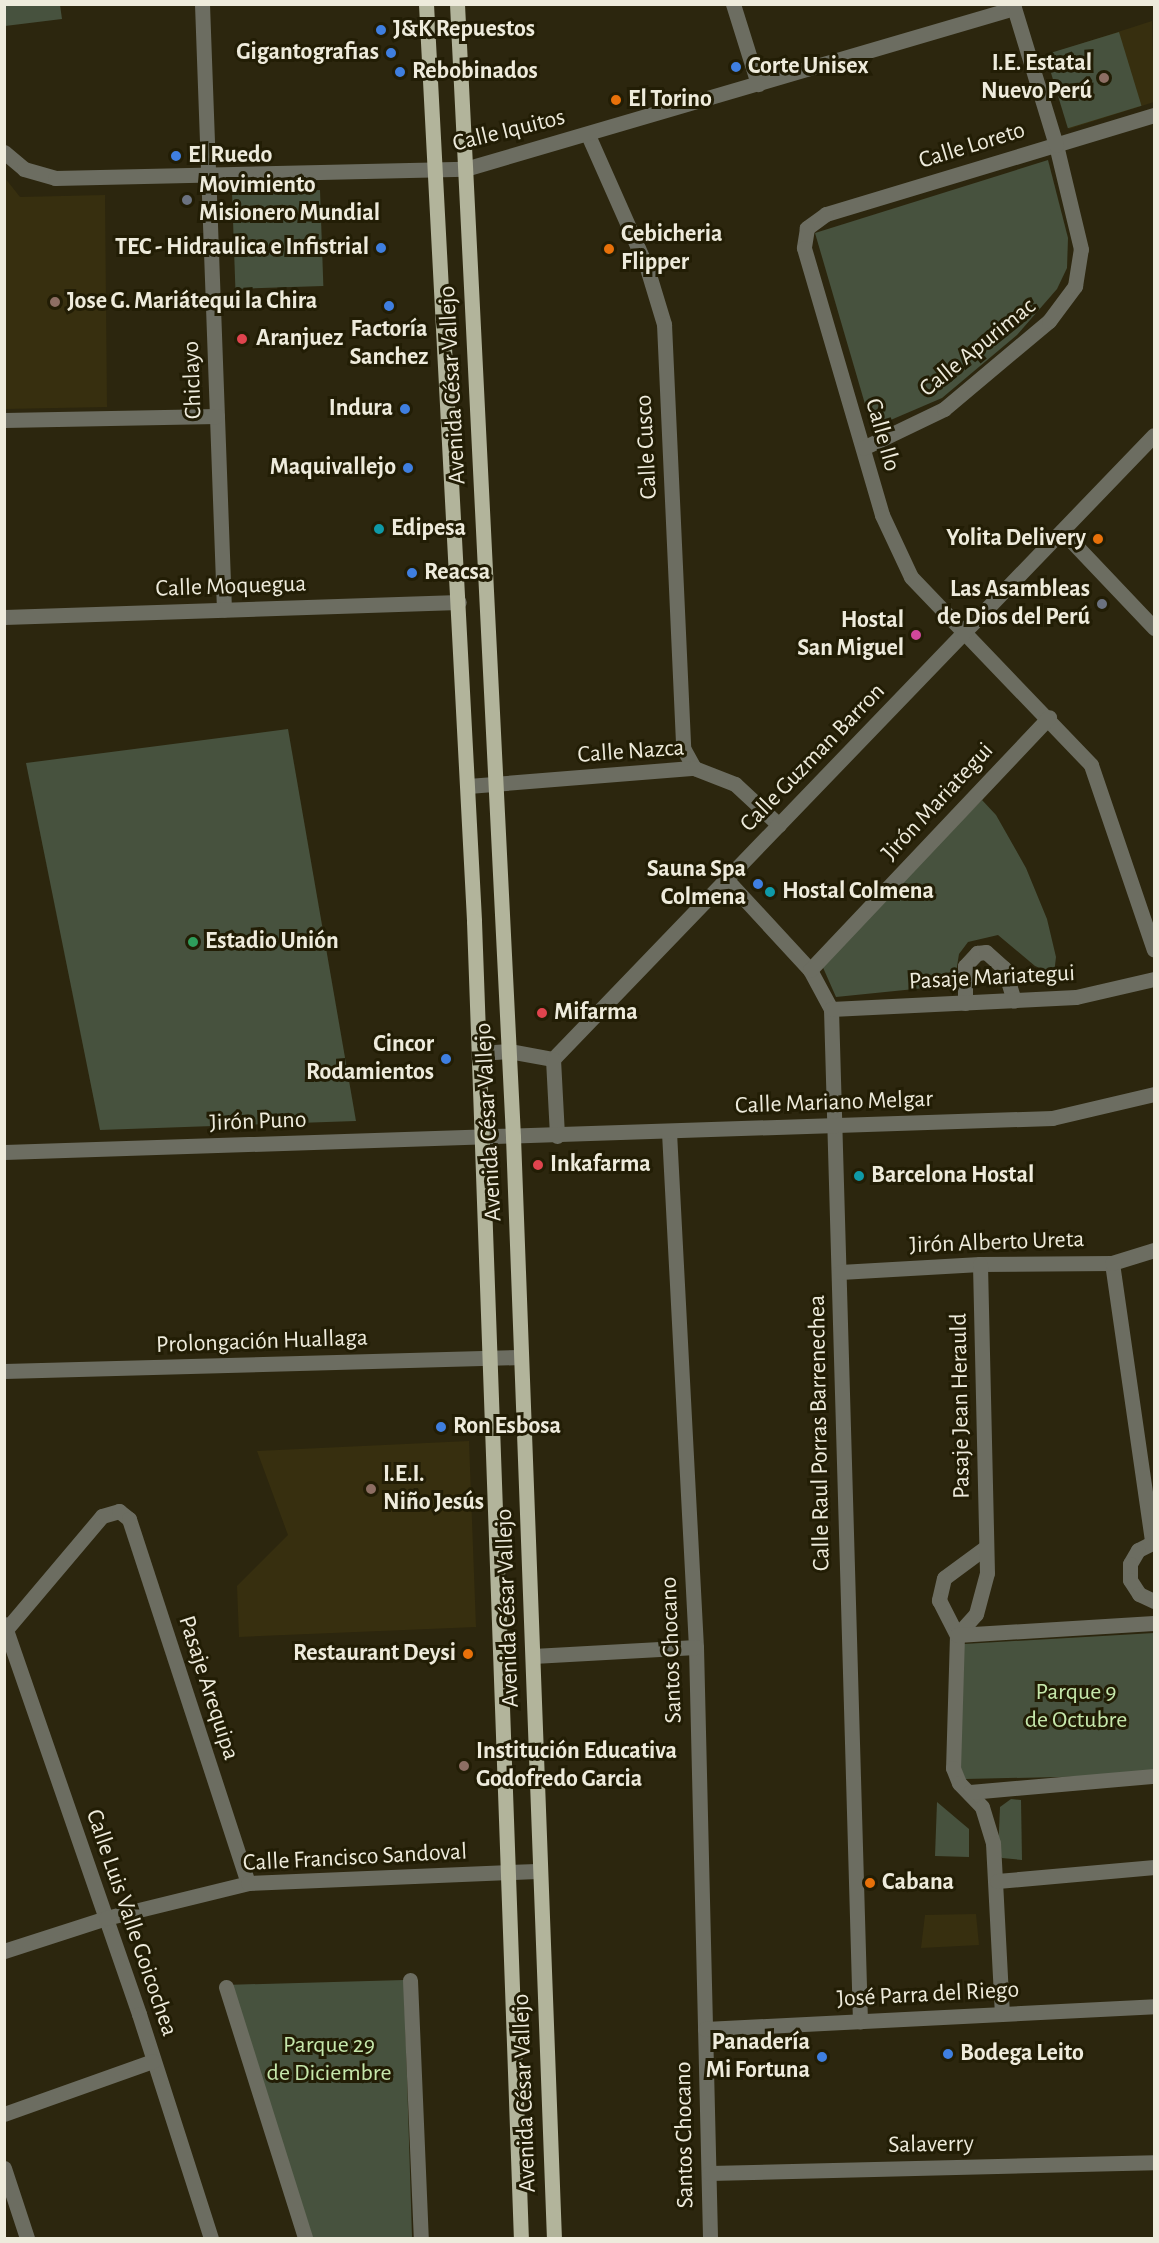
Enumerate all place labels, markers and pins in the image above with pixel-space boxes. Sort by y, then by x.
place label: J&K Repuestos [393,16,535,44]
marker: J&K Repuestos [374,23,388,37]
place label: Gigantografias [236,39,379,67]
marker: Gigantografias [384,46,398,60]
place label: I.E. Estatal Nuevo Perú [981,50,1092,106]
place label: Corte Unisex [748,53,869,81]
place label: Rebobinados [412,58,538,86]
marker: Corte Unisex [729,60,743,74]
marker: Rebobinados [393,65,407,79]
marker: I.E. Estatal Nuevo Perú [1097,71,1111,85]
place label: El Torino [628,86,712,114]
marker: El Torino [609,93,623,107]
place label: El Ruedo [188,142,272,170]
marker: El Ruedo [169,149,183,163]
place label: Movimiento Misionero Mundial [199,172,380,228]
marker: Movimiento Misionero Mundial [180,193,194,207]
place label: Cebicheria Flipper [621,221,722,277]
place label: TEC - Hidraulica e Infistrial [115,234,369,262]
marker: TEC - Hidraulica e Infistrial [374,241,388,255]
marker: Cebicheria Flipper [602,242,616,256]
place label: Jose G. Mariátequi la Chira [67,288,317,316]
marker: Jose G. Mariátequi la Chira [48,295,62,309]
marker: Factoría Sanchez [382,299,396,313]
place label: Factoría Sanchez [349,316,429,372]
place label: Aranjuez [256,325,343,353]
marker: Aranjuez [233,330,251,348]
place label: Indura [329,395,393,423]
marker: Indura [398,402,412,416]
place label: Maquivallejo [270,454,396,482]
marker: Maquivallejo [401,461,415,475]
place label: Edipesa [391,515,466,543]
marker: Edipesa [372,522,386,536]
place label: Yolita Delivery [946,525,1086,553]
marker: Yolita Delivery [1091,532,1105,546]
place label: Reacsa [424,559,490,587]
marker: Reacsa [405,566,419,580]
place label: Las Asambleas de Dios del Perú [937,576,1090,632]
marker: Las Asambleas de Dios del Perú [1095,597,1109,611]
place label: Hostal San Miguel [797,607,904,663]
marker: Hostal San Miguel [909,628,923,642]
place label: Sauna Spa Colmena [647,856,746,912]
marker: Sauna Spa Colmena [751,877,765,891]
place label: Hostal Colmena [782,878,934,906]
marker: Hostal Colmena [763,885,777,899]
place label: Estadio Unión [205,928,339,956]
marker: Estadio Unión [186,935,200,949]
place label: Mifarma [554,999,638,1027]
marker: Mifarma [535,1006,549,1020]
place label: Cincor Rodamientos [306,1031,434,1087]
marker: Cincor Rodamientos [439,1052,453,1066]
place label: Inkafarma [550,1151,651,1179]
marker: Inkafarma [531,1158,545,1172]
place label: Barcelona Hostal [871,1162,1034,1190]
marker: Barcelona Hostal [852,1169,866,1183]
place label: Ron Esbosa [453,1413,561,1441]
marker: Ron Esbosa [434,1420,448,1434]
place label: I.E.I. Niño Jesús [383,1461,484,1517]
marker: I.E.I. Niño Jesús [364,1482,378,1496]
place label: Restaurant Deysi [293,1640,456,1668]
marker: Restaurant Deysi [461,1647,475,1661]
place label: Institución Educativa Godofredo Garcia [476,1738,677,1794]
marker: Institución Educativa Godofredo Garcia [457,1759,471,1773]
place label: Cabana [882,1869,954,1897]
marker: Cabana [863,1876,877,1890]
place label: Panadería Mi Fortuna [706,2029,810,2085]
place label: Bodega Leito [960,2040,1084,2068]
marker: Bodega Leito [941,2047,955,2061]
marker: Panadería Mi Fortuna [815,2050,829,2064]

